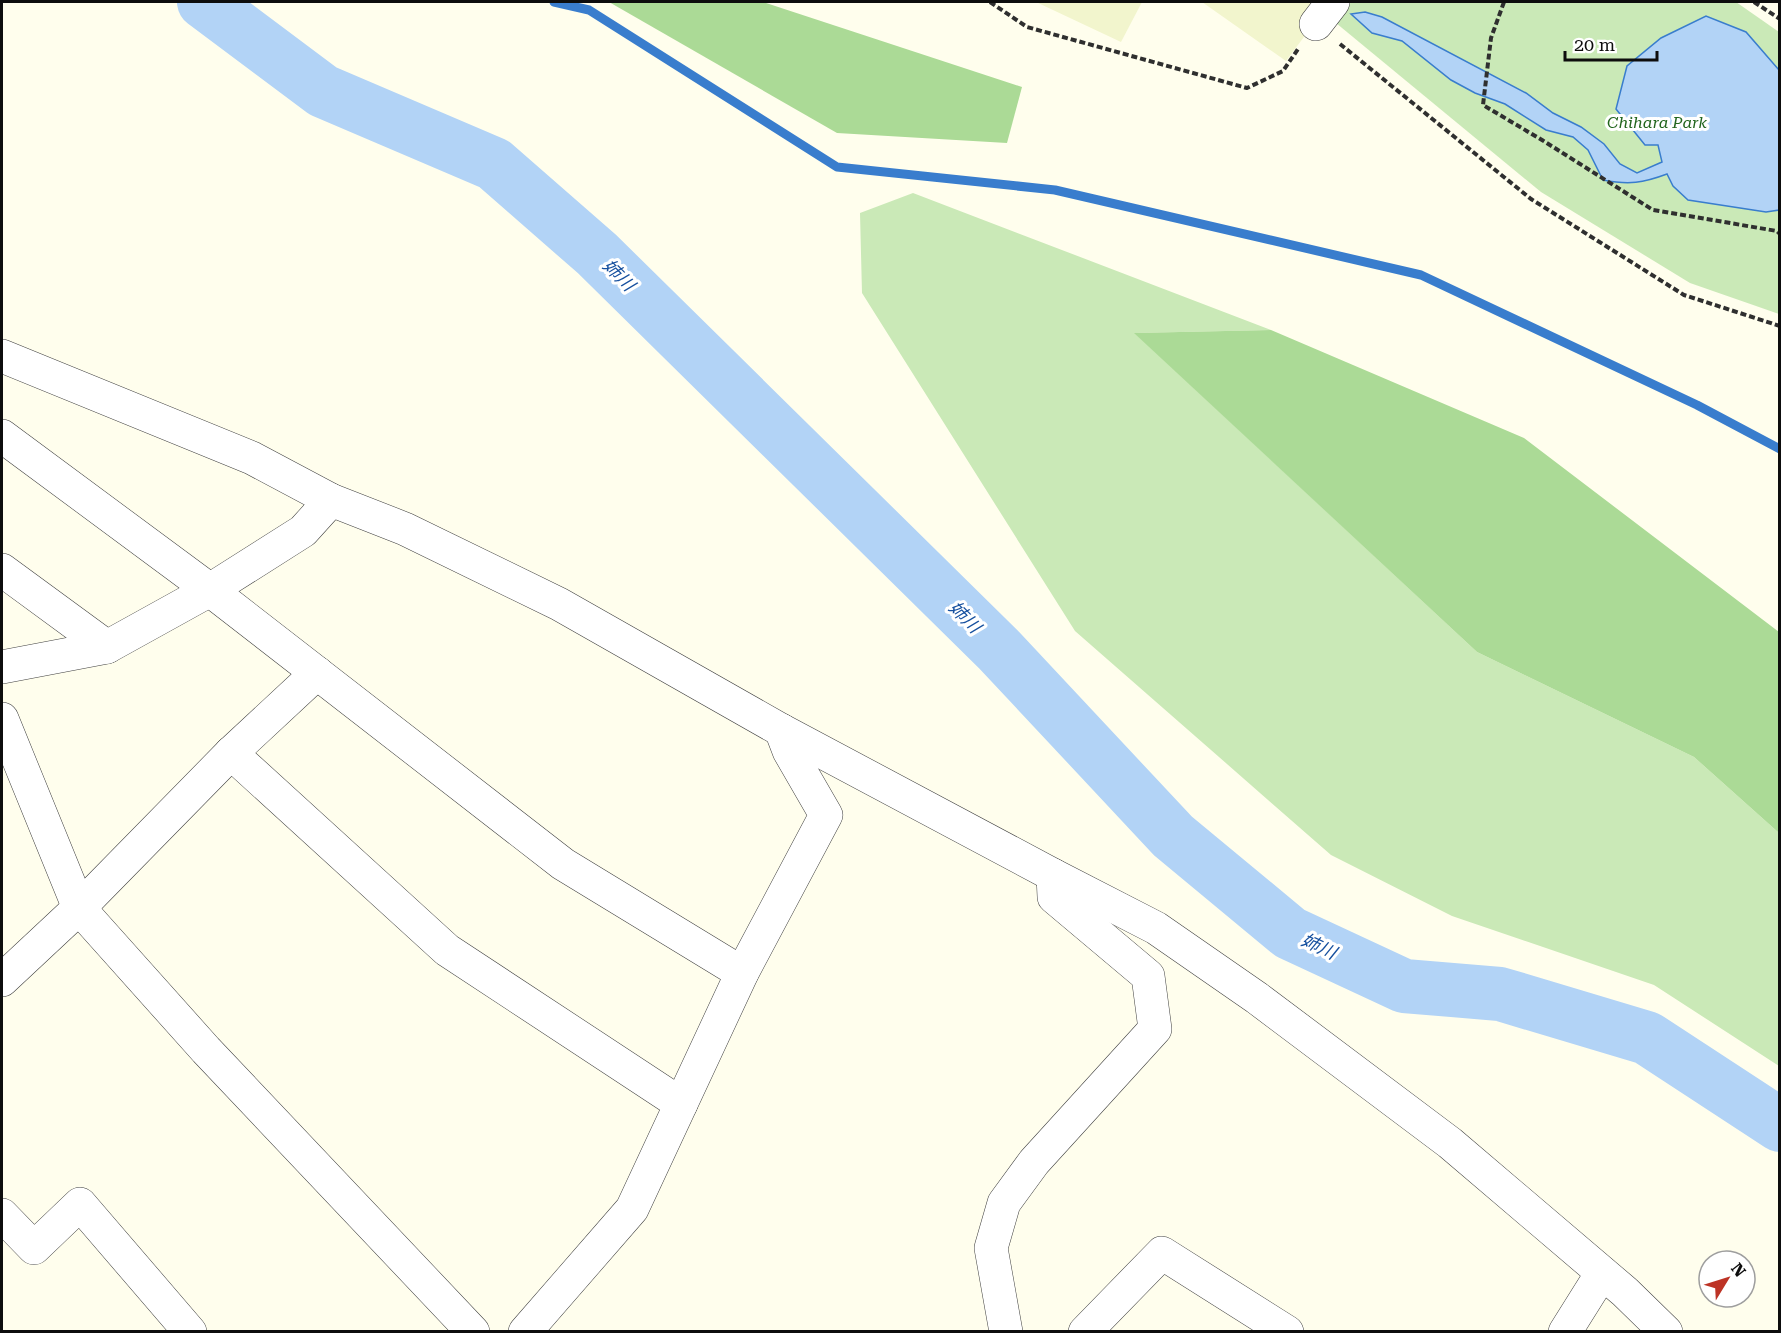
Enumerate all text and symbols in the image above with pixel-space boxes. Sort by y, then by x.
scale bar [1565,24,1656,62]
text: 20 m [1574,34,1615,55]
park label: Chihara Park [1607,113,1707,132]
water label: 姉川 [599,255,641,297]
water label: 姉川 [945,597,987,639]
water label: 姉川 [1298,929,1342,964]
north arrow [1697,1249,1757,1309]
text: N [1727,1259,1750,1281]

